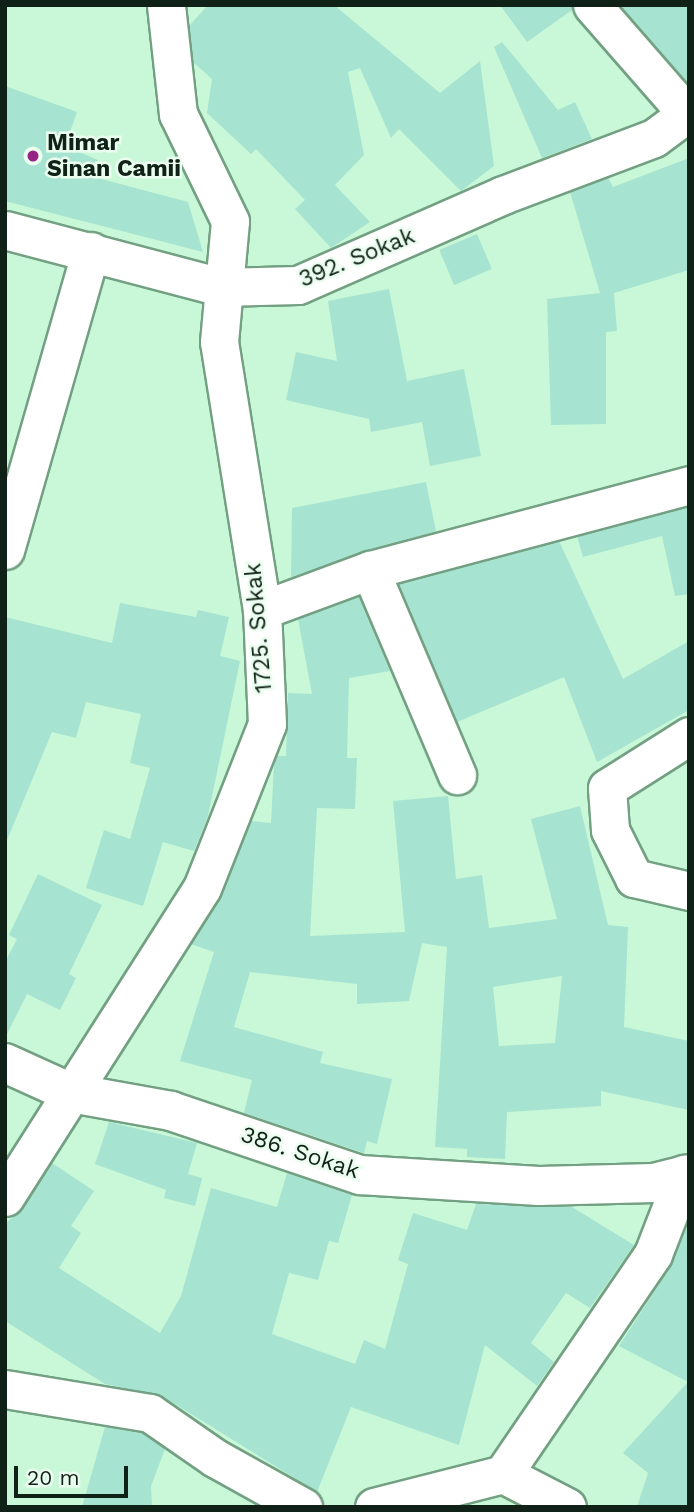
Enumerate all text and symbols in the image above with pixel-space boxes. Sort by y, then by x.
place label: Mimar Sinan Camii [47,129,181,183]
marker: Mimar Sinan Camii [25,148,41,164]
street label: 392. Sokak [295,222,419,294]
street label: 1725. Sokak [240,562,278,694]
street label: 386. Sokak [237,1121,363,1185]
scale bar [18,1452,131,1496]
text: 20 m [27,1465,79,1490]

